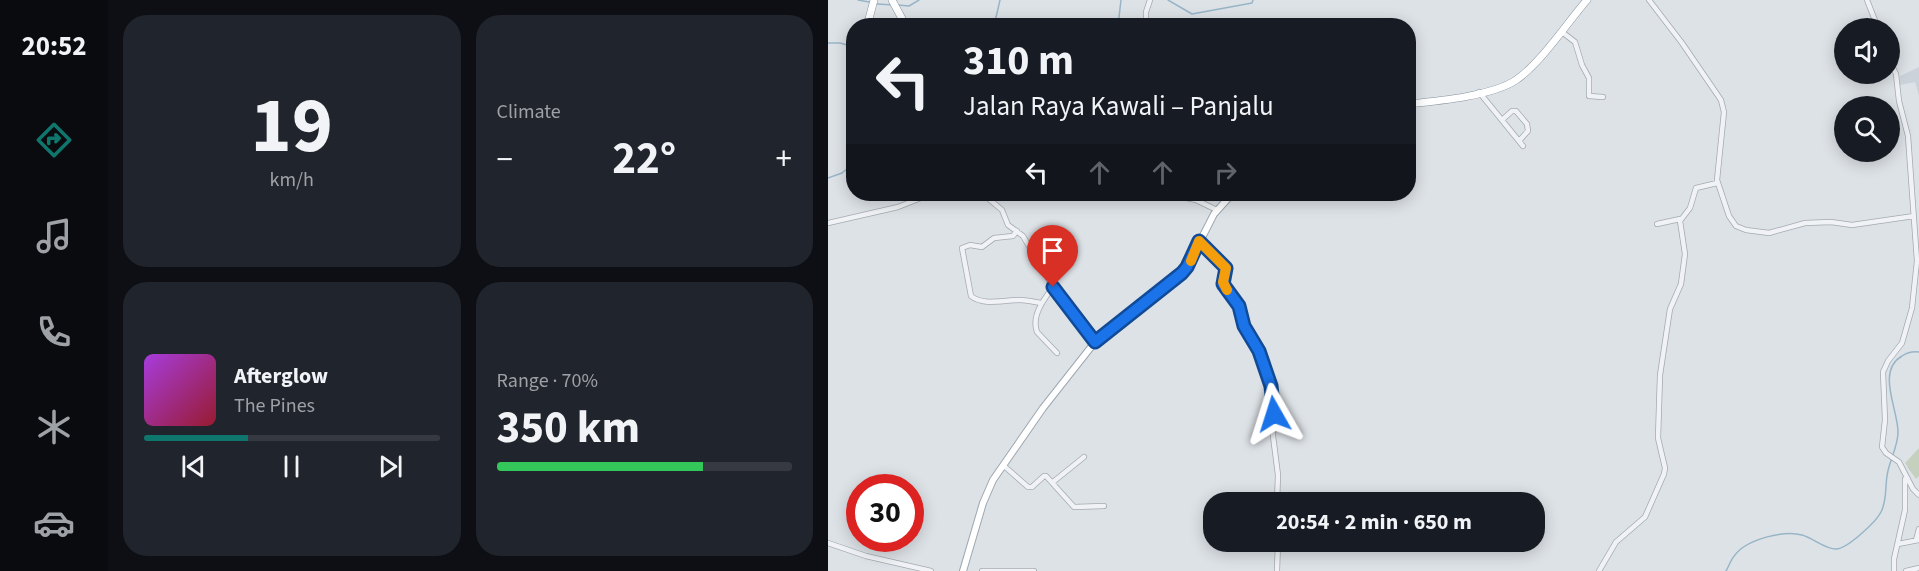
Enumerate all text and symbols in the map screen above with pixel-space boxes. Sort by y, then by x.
map controls [1834,18,1900,162]
button: sound [1834,18,1900,84]
text: 20:52 [21,27,87,66]
text: 310 m [963,31,1074,91]
icon: left [864,42,942,120]
text: 19 [251,71,333,182]
text: Jalan Raya Kawali – Panjalu [963,87,1274,126]
button: search [1834,96,1900,162]
text: Climate [497,98,561,126]
icon: directions [33,119,75,161]
text: 22° [612,127,676,191]
text: − [497,136,513,183]
text: + [776,136,792,183]
icon: left [1020,156,1053,189]
icon: ahead [1083,156,1116,189]
icon: ahead [1146,156,1179,189]
icon: right [1209,156,1242,189]
text: km/h [270,166,314,194]
icon: music [33,215,75,257]
pin [1027,225,1078,287]
icon: arrive [1036,234,1069,267]
icon: phone [33,311,75,353]
text: Afterglow [234,360,328,392]
text: Range · 70% [497,367,598,395]
position arrow [1242,382,1306,446]
text: The Pines [234,392,315,420]
text: 350 km [497,396,640,460]
icon: climate [33,406,75,448]
icon: previous [177,450,210,483]
icon: pause [275,450,308,483]
icon: next [374,450,407,483]
speed limit sign: 30 [846,474,924,552]
icon: car [33,502,75,544]
text: 20:54 · 2 min · 650 m [1276,506,1472,538]

